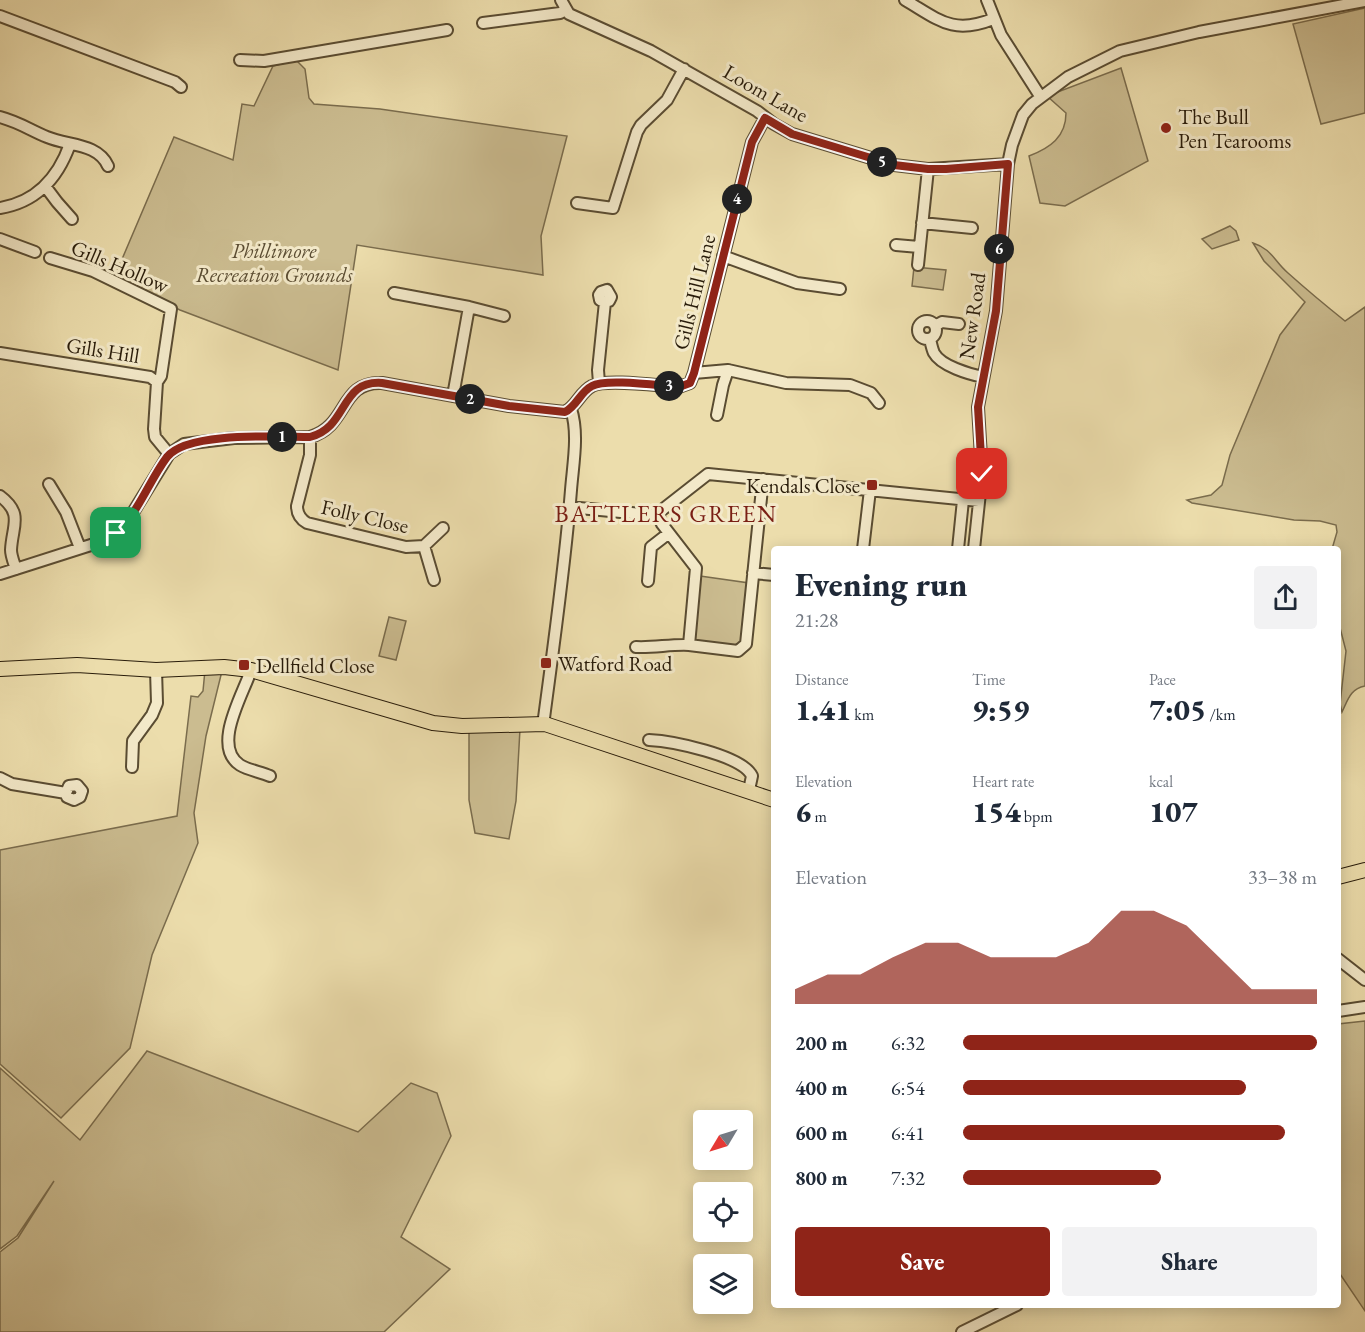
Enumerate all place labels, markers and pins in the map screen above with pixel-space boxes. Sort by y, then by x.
place label: The Bull Pen Tearooms [1178,103,1292,154]
marker: The Bull Pen Tearooms [1159,121,1173,135]
pin: 5 [867,147,897,177]
pin: 4 [722,184,752,214]
pin: 6 [984,234,1014,264]
pin: 3 [654,371,684,401]
pin: 2 [455,384,485,414]
pin: 1 [267,422,297,452]
pin [956,448,1007,499]
place label: Kendals Close [746,472,860,499]
marker: Kendals Close [865,478,879,492]
pin [90,507,141,558]
place label: Watford Road [558,650,673,677]
place label: Dellfield Close [256,652,374,679]
marker: Watford Road [539,656,553,670]
marker: Dellfield Close [237,658,251,672]

